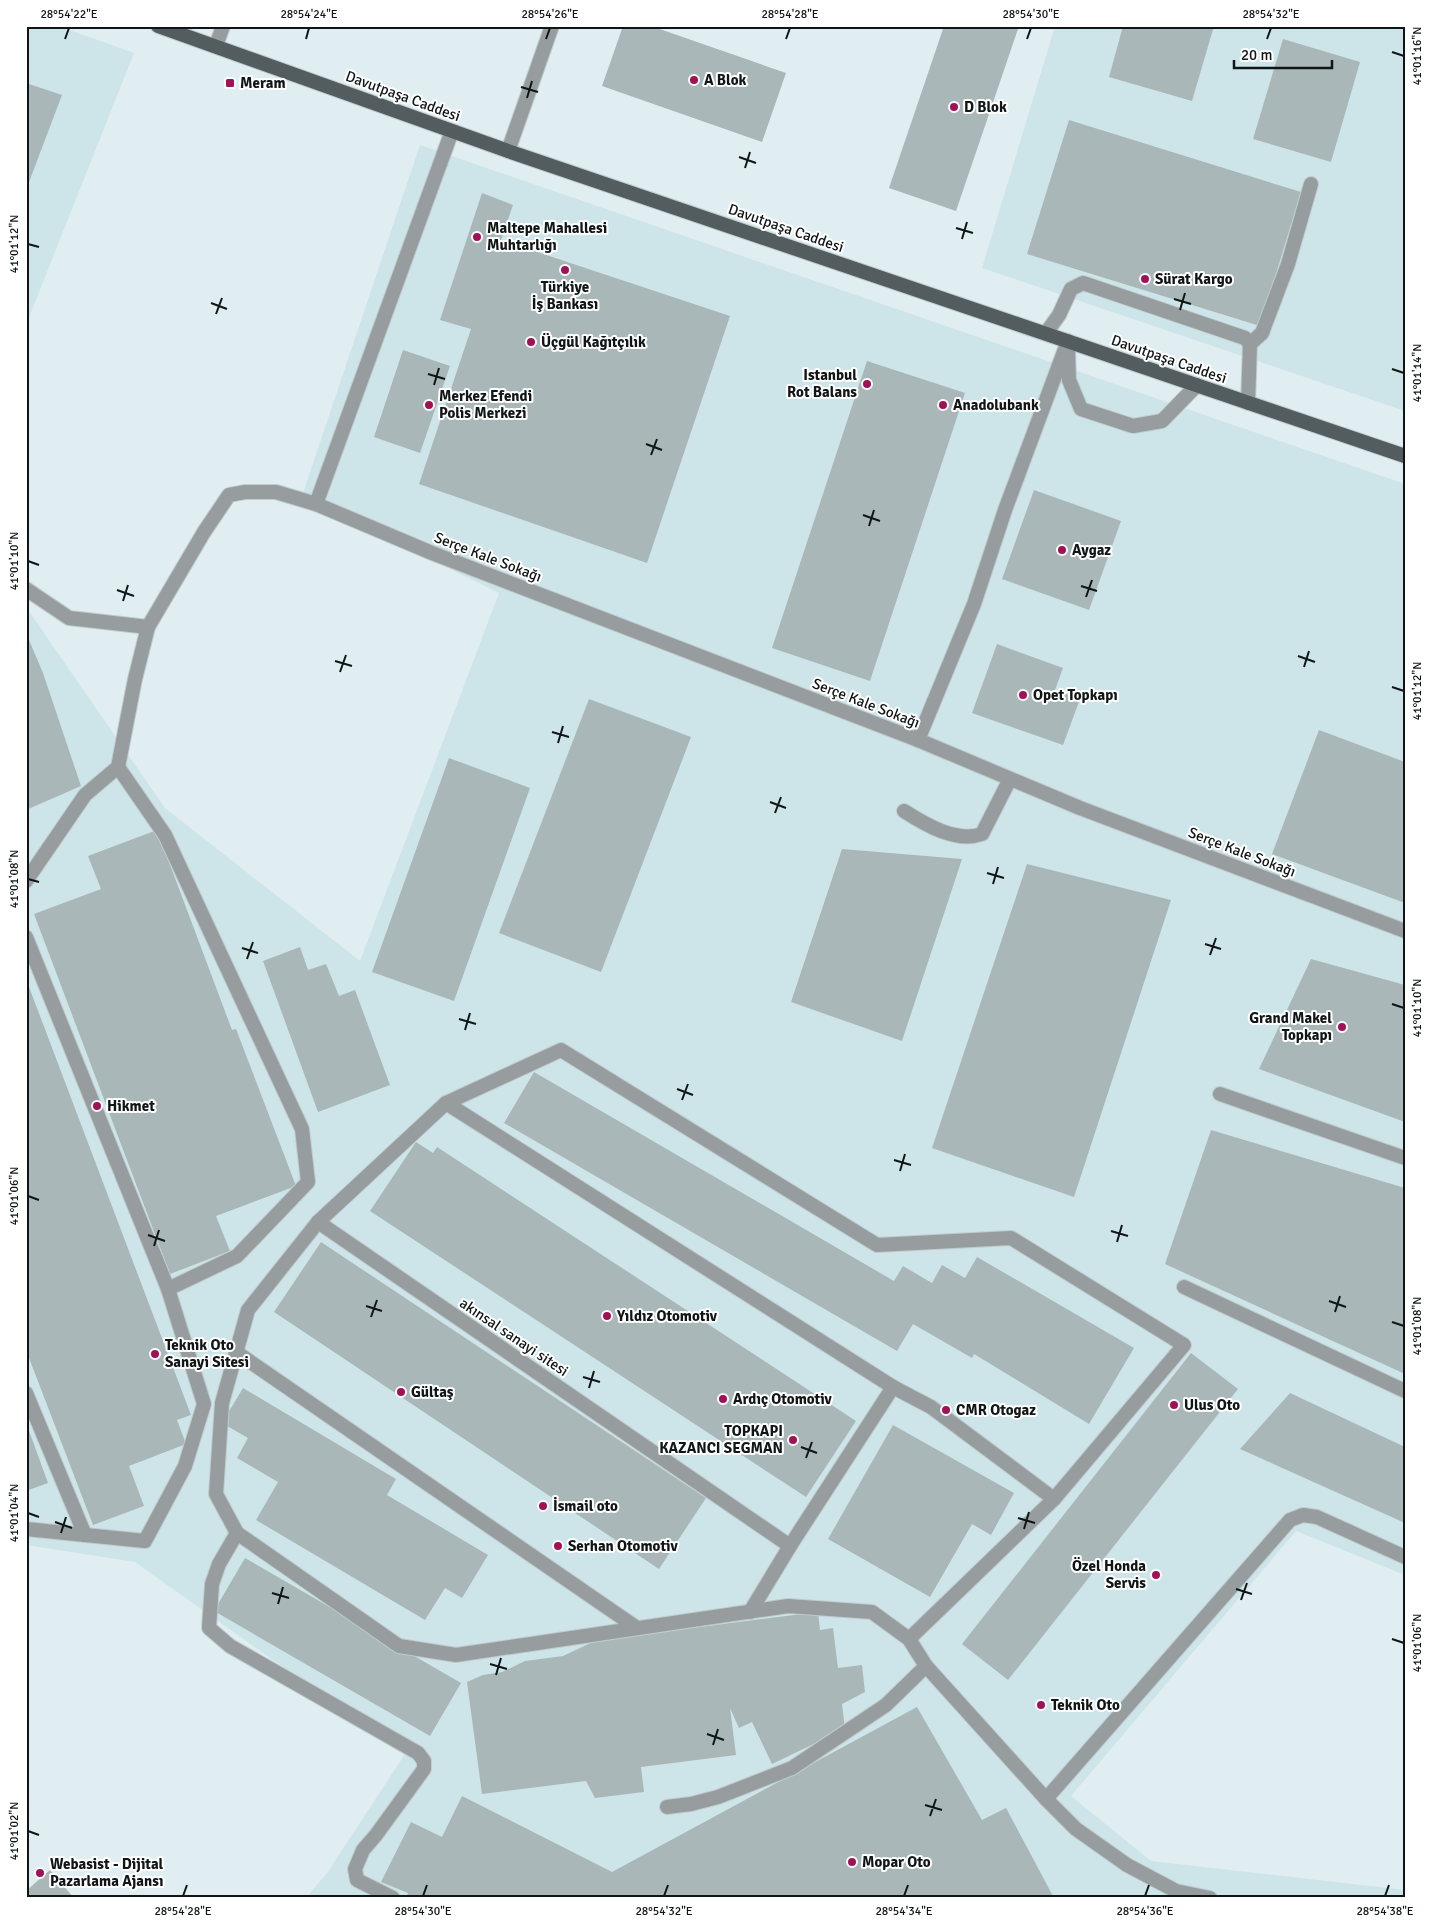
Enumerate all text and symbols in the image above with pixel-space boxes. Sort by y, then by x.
text: 28°54'22"E [40,7,98,22]
text: 28°54'24"E [280,7,338,22]
text: 28°54'26"E [521,7,579,22]
text: 28°54'28"E [761,7,819,22]
text: 28°54'30"E [1002,7,1060,22]
text: 28°54'32"E [1242,7,1300,22]
text: 41°01'16"N [1410,27,1425,85]
scale bar [1234,38,1331,70]
text: 20 m [1241,46,1272,64]
street label: Davutpaşa Caddesi [343,67,463,125]
place label: A Blok [704,71,746,89]
place label: Meram [240,74,286,92]
marker: A Blok [688,74,700,86]
marker: Meram [224,77,236,89]
place label: D Blok [964,98,1007,116]
marker: D Blok [948,101,960,113]
street label: Davutpaşa Caddesi [726,200,846,256]
text: 41°01'12"N [7,215,22,273]
place label: Maltepe Mahallesi Muhtarlığı [487,219,607,254]
marker: Maltepe Mahallesi Muhtarlığı [471,231,483,243]
marker: Türkiye İş Bankası [559,264,571,276]
place label: Sürat Kargo [1155,270,1233,288]
marker: Sürat Kargo [1139,273,1151,285]
place label: Türkiye İş Bankası [532,278,598,313]
street label: Davutpaşa Caddesi [1109,331,1229,387]
place label: Üçgül Kağıtçılık [541,333,646,351]
marker: Üçgül Kağıtçılık [525,336,537,348]
text: 41°01'14"N [1410,344,1425,402]
place label: Istanbul Rot Balans [787,366,857,401]
marker: Istanbul Rot Balans [861,378,873,390]
place label: Merkez Efendi Polis Merkezi [439,387,532,422]
place label: Anadolubank [953,396,1039,414]
marker: Merkez Efendi Polis Merkezi [423,399,435,411]
marker: Anadolubank [937,399,949,411]
street label: Serçe Kale Sokağı [432,528,544,586]
text: 41°01'10"N [7,532,22,590]
place label: Aygaz [1072,541,1111,559]
marker: Aygaz [1056,544,1068,556]
text: 41°01'12"N [1410,662,1425,720]
street label: Serçe Kale Sokağı [810,674,922,732]
place label: Opet Topkapı [1033,686,1118,704]
marker: Opet Topkapı [1017,689,1029,701]
street label: Serçe Kale Sokağı [1186,823,1298,881]
text: 41°01'08"N [7,850,22,908]
text: 41°01'10"N [1410,979,1425,1037]
place label: Grand Makel Topkapı [1249,1009,1332,1044]
marker: Grand Makel Topkapı [1336,1021,1348,1033]
place label: Hikmet [107,1097,155,1115]
marker: Hikmet [91,1100,103,1112]
text: 41°01'06"N [7,1167,22,1225]
street label: akınsal sanayi sitesi [456,1294,572,1380]
text: 41°01'08"N [1410,1297,1425,1355]
place label: Yıldız Otomotiv [616,1307,718,1325]
marker: Yıldız Otomotiv [601,1310,613,1322]
place label: Teknik Oto Sanayi Sitesi [165,1336,249,1371]
marker: Teknik Oto Sanayi Sitesi [149,1348,161,1360]
place label: Gültaş [411,1383,454,1401]
marker: Gültaş [395,1386,407,1398]
place label: Ardıç Otomotiv [733,1390,833,1408]
marker: Ardıç Otomotiv [717,1393,729,1405]
place label: Ulus Oto [1184,1396,1240,1414]
marker: Ulus Oto [1168,1399,1180,1411]
place label: CMR Otogaz [956,1401,1036,1419]
marker: CMR Otogaz [940,1404,952,1416]
place label: TOPKAPI KAZANCI SEGMAN [659,1422,783,1457]
marker: TOPKAPI KAZANCI SEGMAN [787,1434,799,1446]
text: 41°01'04"N [7,1484,22,1542]
place label: İsmail oto [553,1497,618,1515]
marker: İsmail oto [537,1500,549,1512]
place label: Serhan Otomotiv [568,1537,678,1555]
marker: Serhan Otomotiv [552,1540,564,1552]
place label: Özel Honda Servis [1072,1557,1146,1592]
marker: Özel Honda Servis [1150,1569,1162,1581]
text: 41°01'06"N [1410,1614,1425,1672]
place label: Teknik Oto [1051,1696,1120,1714]
marker: Teknik Oto [1035,1699,1047,1711]
text: 41°01'02"N [7,1802,22,1860]
place label: Mopar Oto [862,1853,931,1871]
place label: Webasist - Dijital Pazarlama Ajansı [50,1855,164,1890]
marker: Mopar Oto [846,1856,858,1868]
marker: Webasist - Dijital Pazarlama Ajansı [34,1867,46,1879]
text: 28°54'28"E [154,1904,212,1919]
text: 28°54'30"E [394,1904,452,1919]
text: 28°54'32"E [635,1904,693,1919]
text: 28°54'34"E [875,1904,933,1919]
text: 28°54'36"E [1116,1904,1174,1919]
text: 28°54'38"E [1356,1904,1414,1919]

